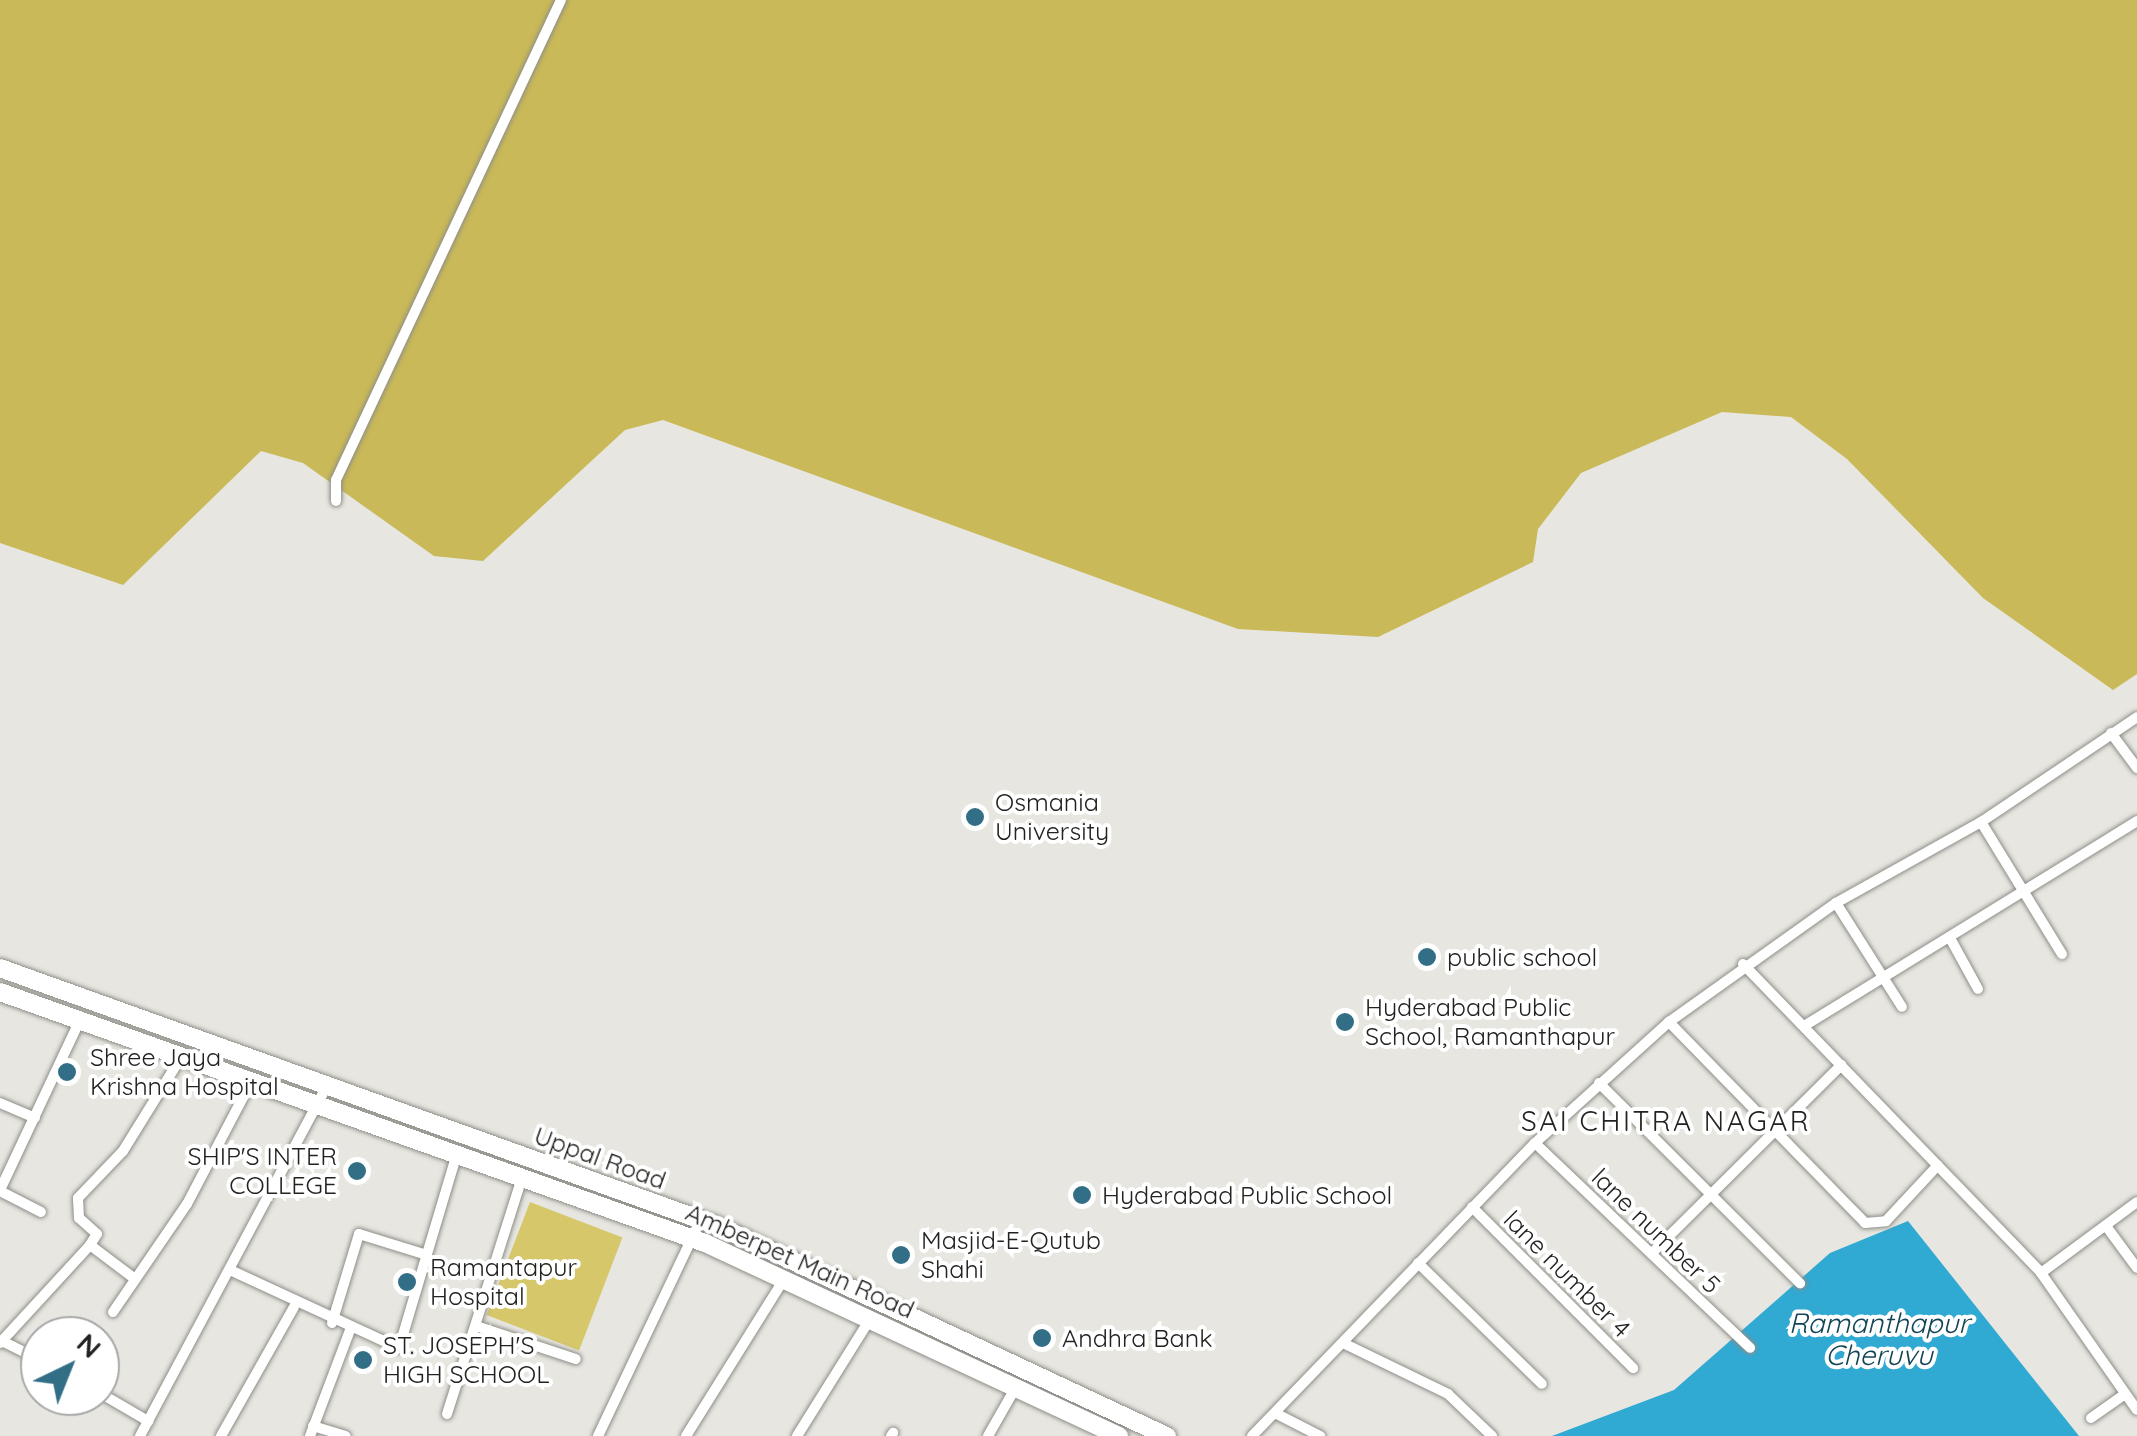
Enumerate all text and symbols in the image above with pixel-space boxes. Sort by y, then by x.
place label: Osmania University [995,788,1109,847]
marker: Osmania University [964,806,986,828]
place label: public school [1447,942,1597,972]
marker: public school [1416,946,1438,968]
place label: Hyderabad Public School, Ramanthapur [1365,993,1615,1052]
marker: Hyderabad Public School, Ramanthapur [1334,1011,1356,1033]
place label: Shree Jaya Krishna Hospital [90,1043,279,1102]
marker: Shree Jaya Krishna Hospital [54,1059,80,1085]
district label: SAI CHITRA NAGAR [1521,1104,1811,1138]
street label: Uppal Road [530,1120,670,1196]
place label: SHIP'S INTER COLLEGE [188,1142,337,1201]
marker: SHIP'S INTER COLLEGE [346,1160,368,1182]
street label: lane number 5 [1585,1162,1727,1300]
place label: Hyderabad Public School [1102,1180,1392,1210]
marker: Hyderabad Public School [1071,1184,1093,1206]
street label: Amberpet Main Road [681,1197,919,1325]
street label: lane number 4 [1497,1204,1637,1344]
place label: Masjid-E-Qutub Shahi [921,1226,1101,1285]
marker: Masjid-E-Qutub Shahi [890,1244,912,1266]
place label: Ramantapur Hospital [430,1253,577,1312]
marker: Ramantapur Hospital [394,1269,420,1295]
water label: Ramanthapur Cheruvu [1789,1306,1969,1372]
north arrow [20,1316,120,1416]
place label: Andhra Bank [1062,1323,1213,1353]
text: N [70,1325,109,1365]
marker: Andhra Bank [1031,1327,1053,1349]
place label: ST. JOSEPH'S HIGH SCHOOL [383,1331,549,1390]
marker: ST. JOSEPH'S HIGH SCHOOL [352,1349,374,1371]

